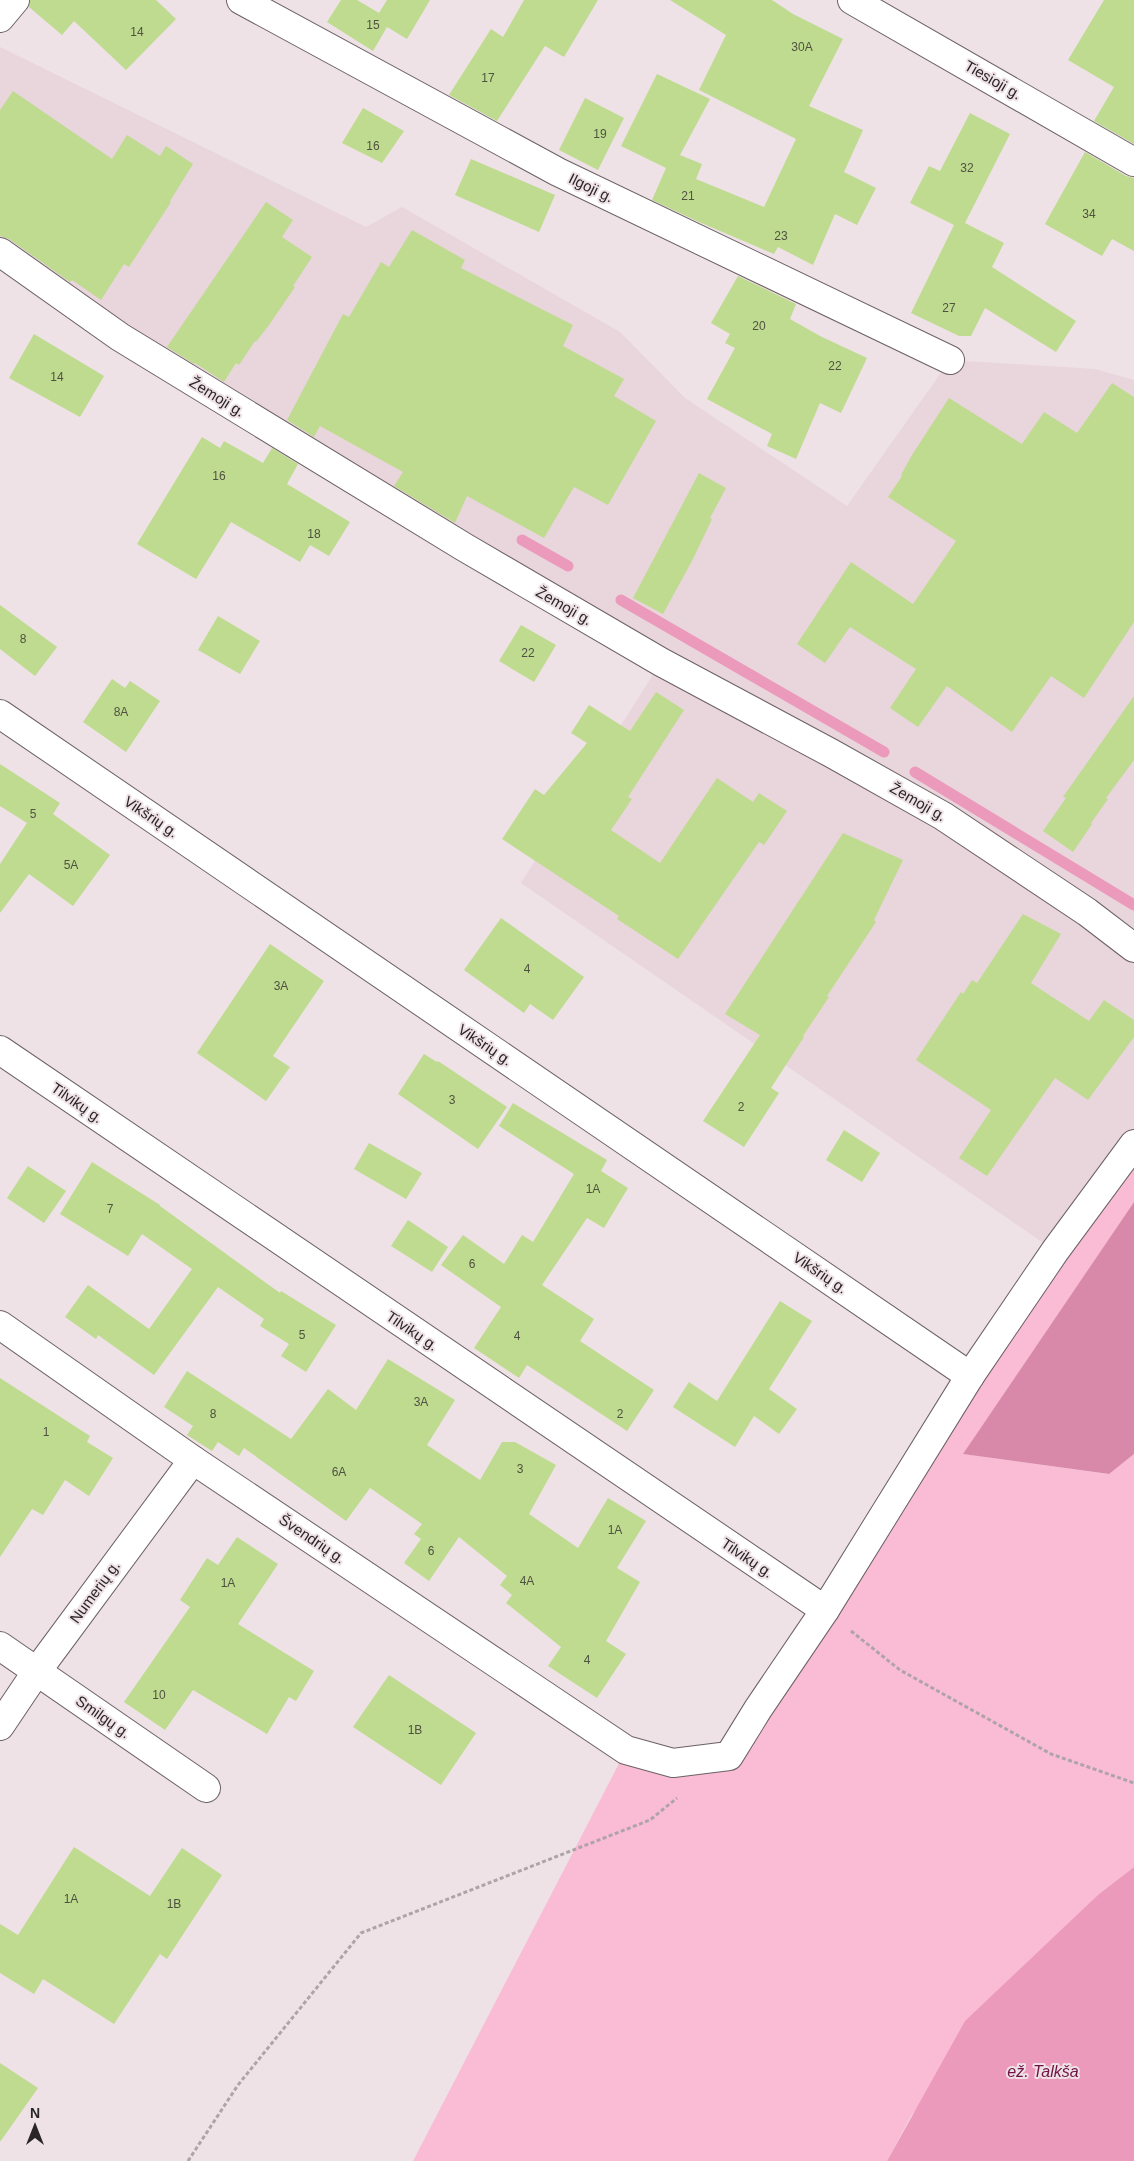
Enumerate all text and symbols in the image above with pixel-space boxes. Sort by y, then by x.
house number: 15 [366,18,380,32]
house number: 14 [130,25,144,39]
house number: 30A [791,40,813,54]
street label: Tiesioji g. [962,57,1025,103]
house number: 17 [481,71,495,85]
house number: 19 [593,127,607,141]
house number: 16 [366,139,380,153]
house number: 32 [960,161,974,175]
street label: Ilgoji g. [566,169,616,206]
house number: 21 [681,189,695,203]
house number: 34 [1082,207,1096,221]
house number: 23 [774,229,788,243]
house number: 27 [942,301,956,315]
house number: 20 [752,319,766,333]
house number: 22 [828,359,842,373]
house number: 14 [50,370,64,384]
street label: Žemoji g. [187,373,248,420]
house number: 16 [212,469,226,483]
house number: 18 [307,527,321,541]
street label: Žemoji g. [533,583,595,628]
house number: 8 [20,632,27,646]
house number: 22 [521,646,535,660]
house number: 8A [114,705,128,719]
street label: Žemoji g. [887,779,949,824]
street label: Vikšrių g. [121,792,181,841]
house number: 5 [30,807,37,821]
house number: 5A [64,858,78,872]
house number: 4 [524,962,531,976]
house number: 3A [274,979,288,993]
street label: Vikšrių g. [455,1020,515,1069]
street label: Tilvikų g. [48,1079,106,1126]
house number: 3 [449,1093,456,1107]
house number: 2 [738,1100,745,1114]
house number: 1A [586,1182,600,1196]
house number: 7 [107,1202,114,1216]
street label: Vikšrių g. [790,1248,850,1297]
house number: 6 [469,1257,476,1271]
street label: Tilvikų g. [383,1307,441,1354]
house number: 5 [299,1328,306,1342]
house number: 4 [514,1329,521,1343]
house number: 3A [414,1395,428,1409]
house number: 8 [210,1407,217,1421]
house number: 2 [617,1407,624,1421]
house number: 1 [43,1425,50,1439]
house number: 3 [517,1462,524,1476]
house number: 6A [332,1465,346,1479]
street label: Švendrių g. [276,1510,348,1567]
house number: 1A [608,1523,622,1537]
street label: Tilvikų g. [718,1534,776,1581]
house number: 6 [428,1544,435,1558]
street label: Numerių g. [66,1557,123,1626]
house number: 4A [520,1574,534,1588]
house number: 1A [221,1576,235,1590]
house number: 4 [584,1653,591,1667]
house number: 10 [152,1688,166,1702]
street label: Smilgų g. [73,1692,134,1741]
house number: 1B [408,1723,422,1737]
house number: 1A [64,1892,78,1906]
house number: 1B [167,1897,181,1911]
water label: ež. Talkša [1007,2063,1079,2080]
north arrow [10,2101,60,2151]
text: N [30,2105,40,2121]

